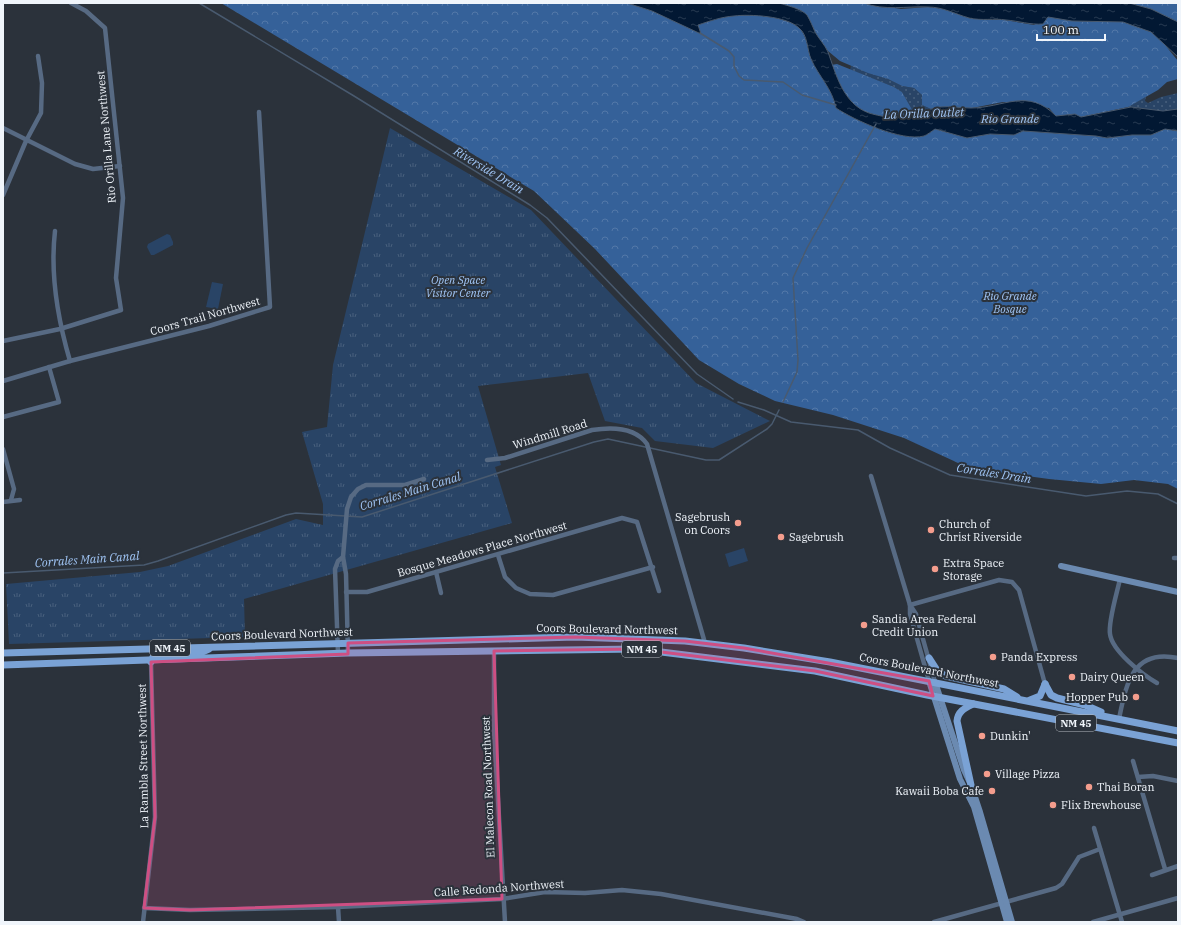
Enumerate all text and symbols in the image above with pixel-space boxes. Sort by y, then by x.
scale bar [1037,16,1105,42]
text: 100 m [1043,22,1079,37]
street label: Rio Orilla Lane Northwest [93,70,119,204]
water label: La Orilla Outlet [883,104,965,122]
water label: Rio Grande [980,111,1040,126]
water label: Riverside Drain [450,143,527,197]
park label: Open Space Visitor Center [426,273,492,300]
park label: Rio Grande Bosque [982,289,1037,316]
street label: Coors Trail Northwest [149,294,262,338]
street label: Windmill Road [511,416,589,452]
water label: Corrales Drain [956,460,1033,486]
water label: Corrales Main Canal [358,468,463,513]
place label: Sagebrush on Coors [675,510,730,537]
place label: Church of Christ Riverside [939,517,1022,544]
street label: Bosque Meadows Place Northwest [396,518,568,580]
marker: Sagebrush on Coors [733,518,743,528]
marker: Church of Christ Riverside [926,525,936,535]
place label: Sagebrush [789,530,844,544]
marker: Sagebrush [776,532,786,542]
water label: Corrales Main Canal [34,548,140,570]
place label: Extra Space Storage [943,556,1004,583]
marker: Extra Space Storage [930,564,940,574]
place label: Sandia Area Federal Credit Union [872,612,976,639]
marker: Sandia Area Federal Credit Union [859,620,869,630]
street label: Coors Boulevard Northwest [536,621,678,637]
street label: Coors Boulevard Northwest [211,625,353,643]
road number: NM 45 [150,640,190,656]
road number: NM 45 [622,641,662,657]
street label: Coors Boulevard Northwest [858,650,1000,690]
place label: Panda Express [1001,650,1077,664]
marker: Panda Express [988,652,998,662]
place label: Dairy Queen [1080,670,1144,684]
marker: Dairy Queen [1067,672,1077,682]
street label: La Rambla Street Northwest [135,683,151,828]
place label: Hopper Pub [1066,690,1128,704]
marker: Hopper Pub [1131,692,1141,702]
road number: NM 45 [1056,715,1096,731]
street label: El Malecon Road Northwest [479,716,497,858]
place label: Dunkin' [990,729,1031,743]
marker: Dunkin' [977,731,987,741]
place label: Village Pizza [995,767,1060,781]
marker: Village Pizza [982,769,992,779]
place label: Thai Boran [1097,780,1155,794]
marker: Thai Boran [1084,782,1094,792]
place label: Kawaii Boba Cafe [895,784,984,798]
marker: Kawaii Boba Cafe [987,786,997,796]
place label: Flix Brewhouse [1061,798,1141,812]
marker: Flix Brewhouse [1048,800,1058,810]
street label: Calle Redonda Northwest [433,876,565,900]

